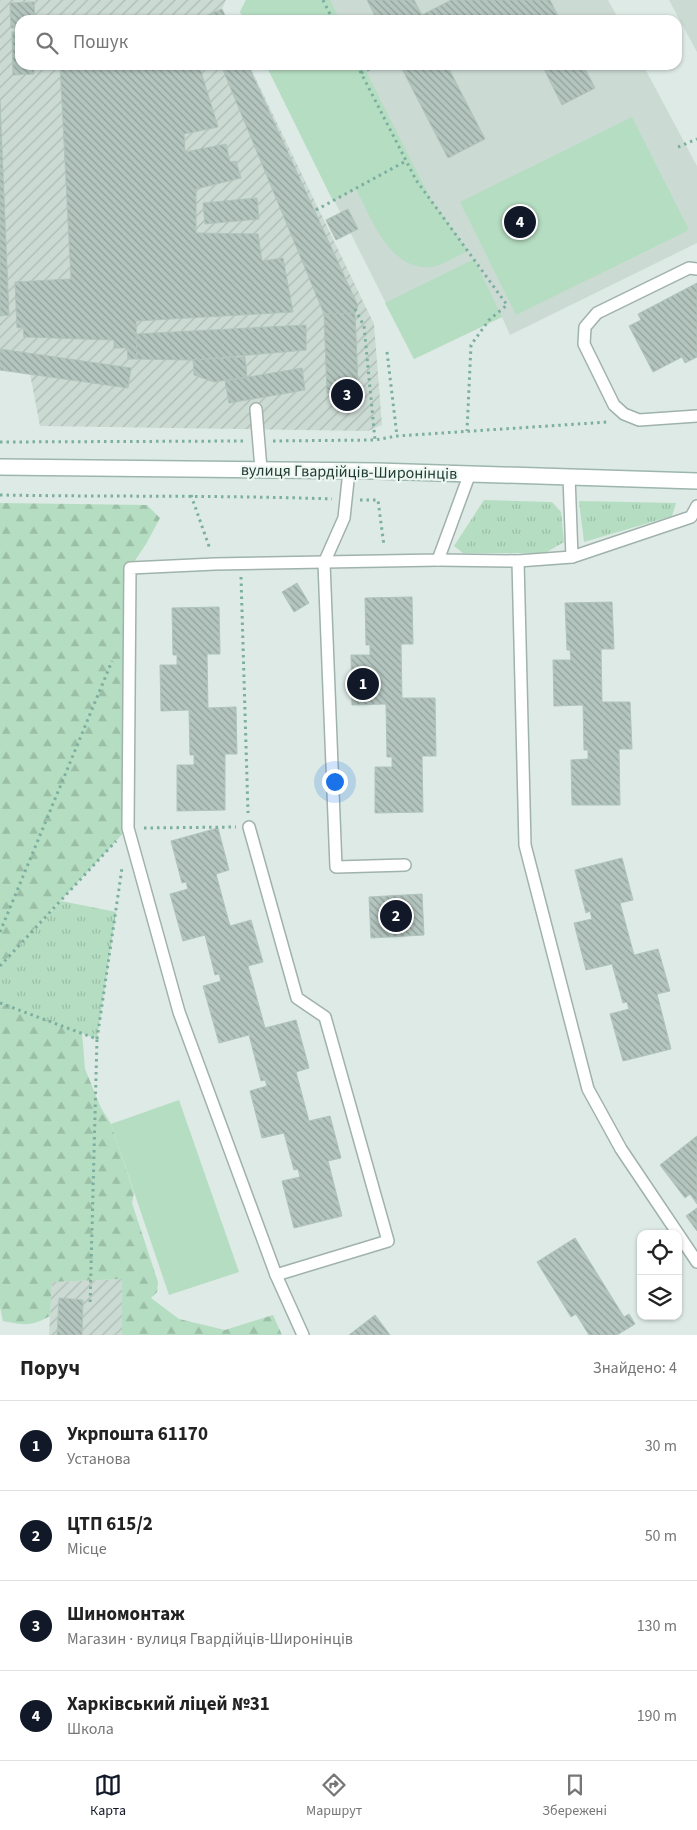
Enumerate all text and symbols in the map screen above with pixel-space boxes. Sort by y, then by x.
search box [15,15,682,70]
icon: search [33,29,61,57]
text: Пошук [73,29,128,56]
pin: 4 [504,203,536,241]
pin: 3 [331,376,363,414]
street label: вулиця Гвардійців-Широнінців [241,459,457,485]
pin: 1 [347,665,379,703]
your location [322,769,348,795]
pin: 2 [380,897,412,935]
map controls [637,1230,682,1320]
button: locate [637,1230,682,1275]
button: layers [637,1275,682,1320]
text: Поруч [20,1353,80,1383]
text: Знайдено: 4 [593,1357,677,1379]
text: Укрпошта 61170 [67,1421,208,1448]
text: 1 [32,1435,40,1457]
text: 30 m [645,1435,677,1457]
text: Установа [67,1448,131,1470]
text: ЦТП 615/2 [67,1511,153,1538]
text: 2 [32,1525,40,1547]
text: 50 m [645,1525,677,1547]
text: Місце [67,1538,107,1560]
text: Шиномонтаж [67,1601,185,1628]
text: 3 [32,1615,40,1637]
text: 130 m [637,1615,677,1637]
text: Магазин · вулиця Гвардійців-Широнінців [67,1628,353,1650]
text: Харківський ліцей №31 [67,1691,270,1718]
text: 4 [32,1705,40,1727]
text: 190 m [637,1705,677,1727]
text: Школа [67,1718,114,1740]
tab: Карта [90,1771,126,1821]
tab: Маршрут [306,1771,362,1821]
tab: Збережені [542,1771,607,1821]

